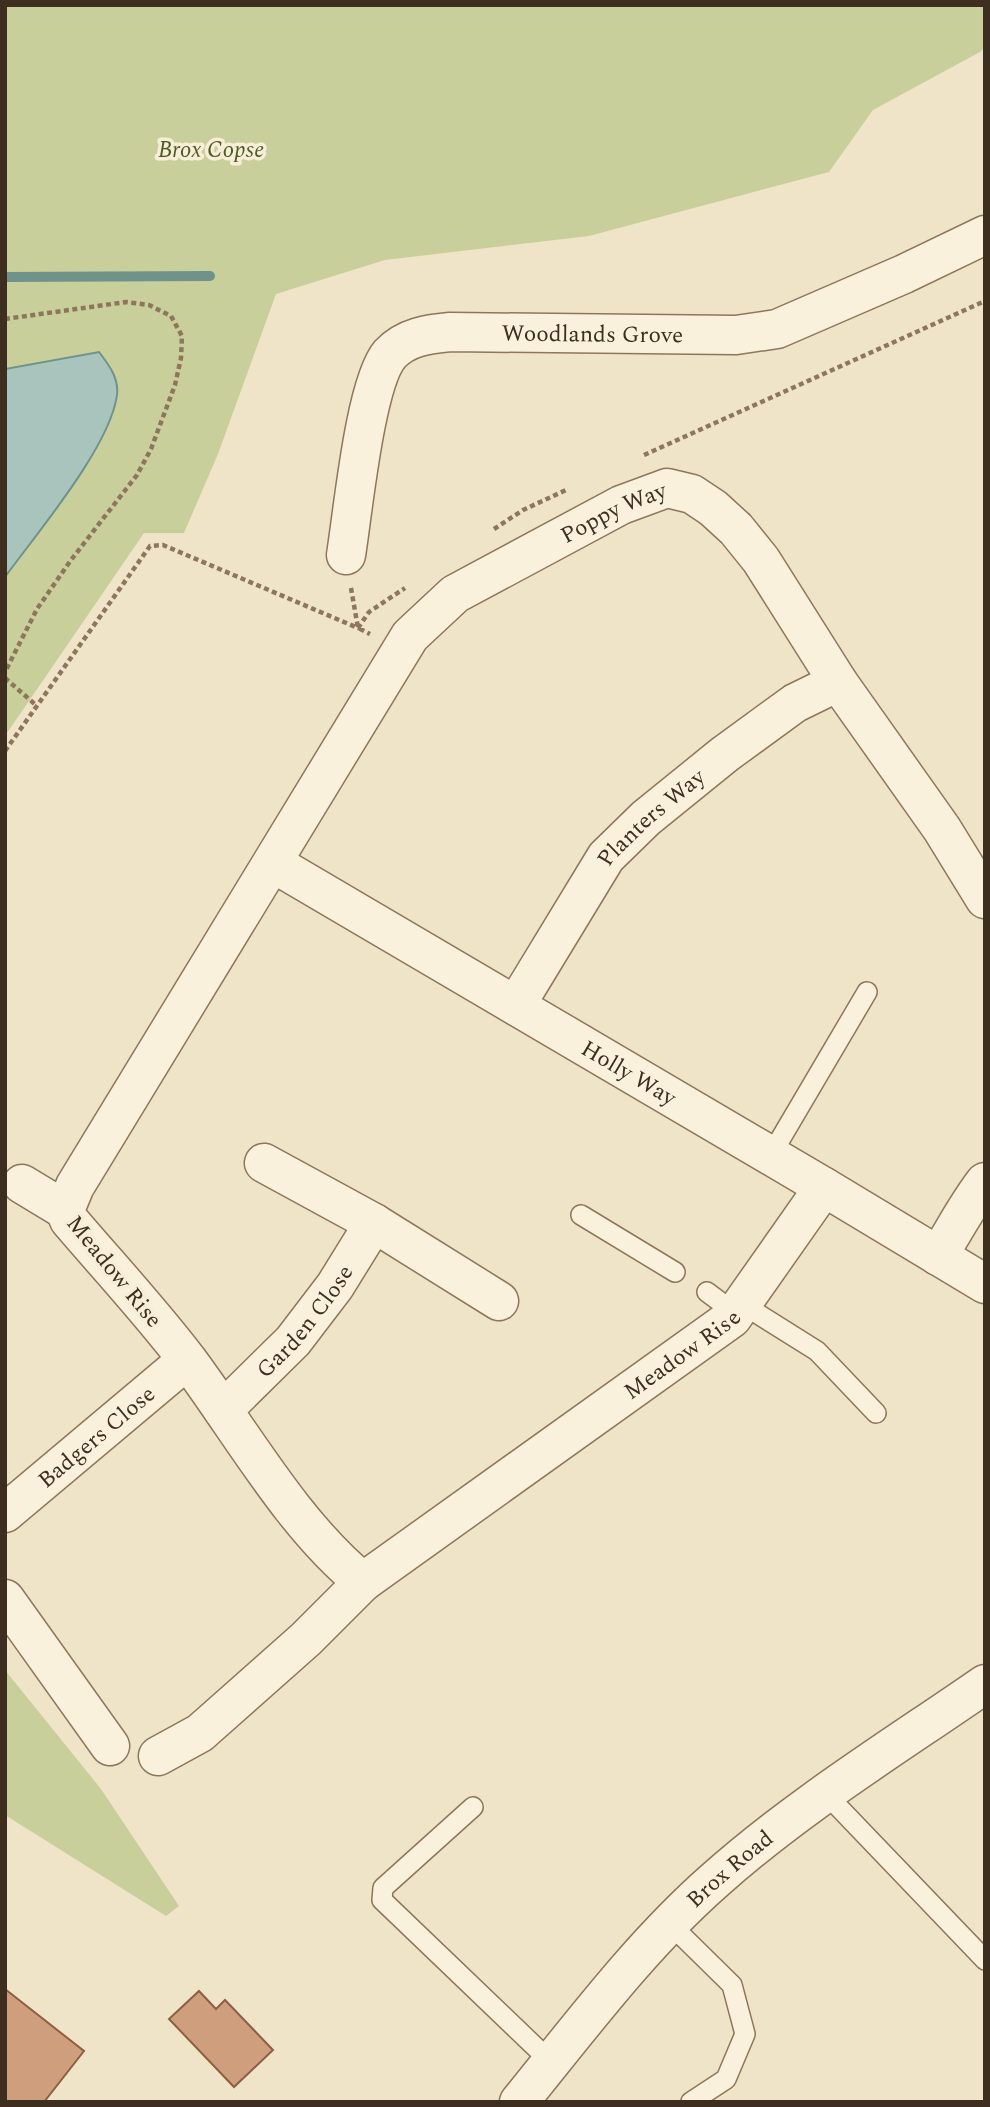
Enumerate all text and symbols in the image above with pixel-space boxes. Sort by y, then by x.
park label: Brox Copse [158,133,264,168]
street label: Woodlands Grove [502,317,683,353]
street label: Poppy Way [554,473,672,553]
street label: Planters Way [588,760,714,873]
street label: Holly Way [574,1032,683,1116]
street label: Meadow Rise [57,1208,170,1336]
street label: Garden Close [249,1258,363,1387]
street label: Meadow Rise [617,1304,751,1409]
street label: Badgers Close [30,1378,164,1497]
street label: Brox Road [679,1822,782,1917]

